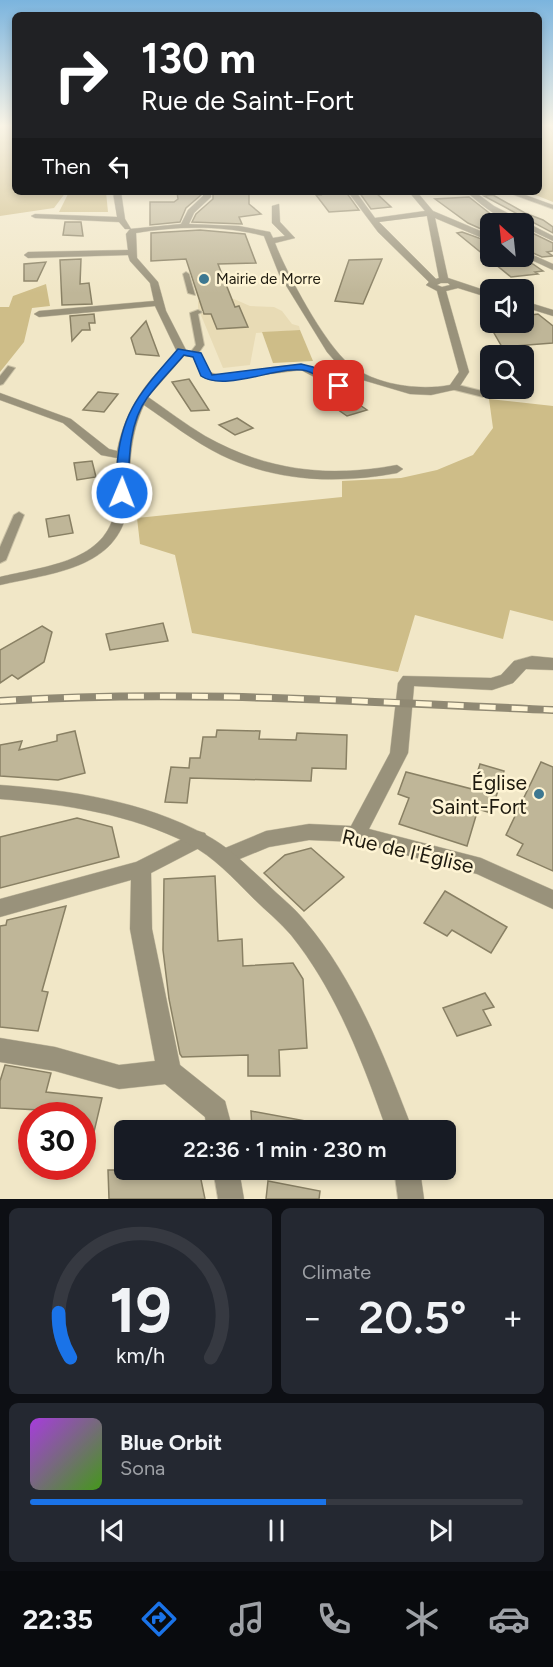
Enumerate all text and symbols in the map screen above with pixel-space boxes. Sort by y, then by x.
text: 130 m [141,33,256,84]
icon: right [42,36,120,114]
text: Rue de Saint-Fort [141,84,354,117]
icon: left [103,150,136,183]
text: Then [42,153,91,180]
north arrow [480,213,534,267]
map controls [480,213,534,399]
place label: Mairie de Morre [216,270,321,288]
marker: Mairie de Morre [197,272,211,286]
button: sound [480,279,534,333]
button: search [480,345,534,399]
pin [313,360,364,411]
icon: arrive [322,369,355,402]
position arrow [90,461,154,525]
place label: Église Saint-Fort [432,770,527,819]
marker: Église Saint-Fort [532,787,546,801]
street label: Rue de l'Église [340,824,476,878]
speed limit sign: 30 [18,1102,96,1180]
text: 22:36 · 1 min · 230 m [183,1136,387,1163]
text: Climate [302,1260,371,1284]
text: 19 [109,1273,172,1348]
text: 20.5° [358,1290,467,1344]
text: − [302,1298,323,1337]
text: + [502,1298,523,1337]
text: km/h [116,1343,165,1368]
text: Blue Orbit [120,1429,222,1456]
text: Sona [120,1456,165,1480]
icon: previous [96,1514,129,1547]
icon: pause [260,1514,293,1547]
icon: next [424,1514,457,1547]
icon: directions [138,1598,180,1640]
icon: music [226,1598,268,1640]
icon: phone [313,1598,355,1640]
icon: climate [401,1598,443,1640]
icon: car [488,1598,530,1640]
text: 22:35 [23,1603,93,1636]

